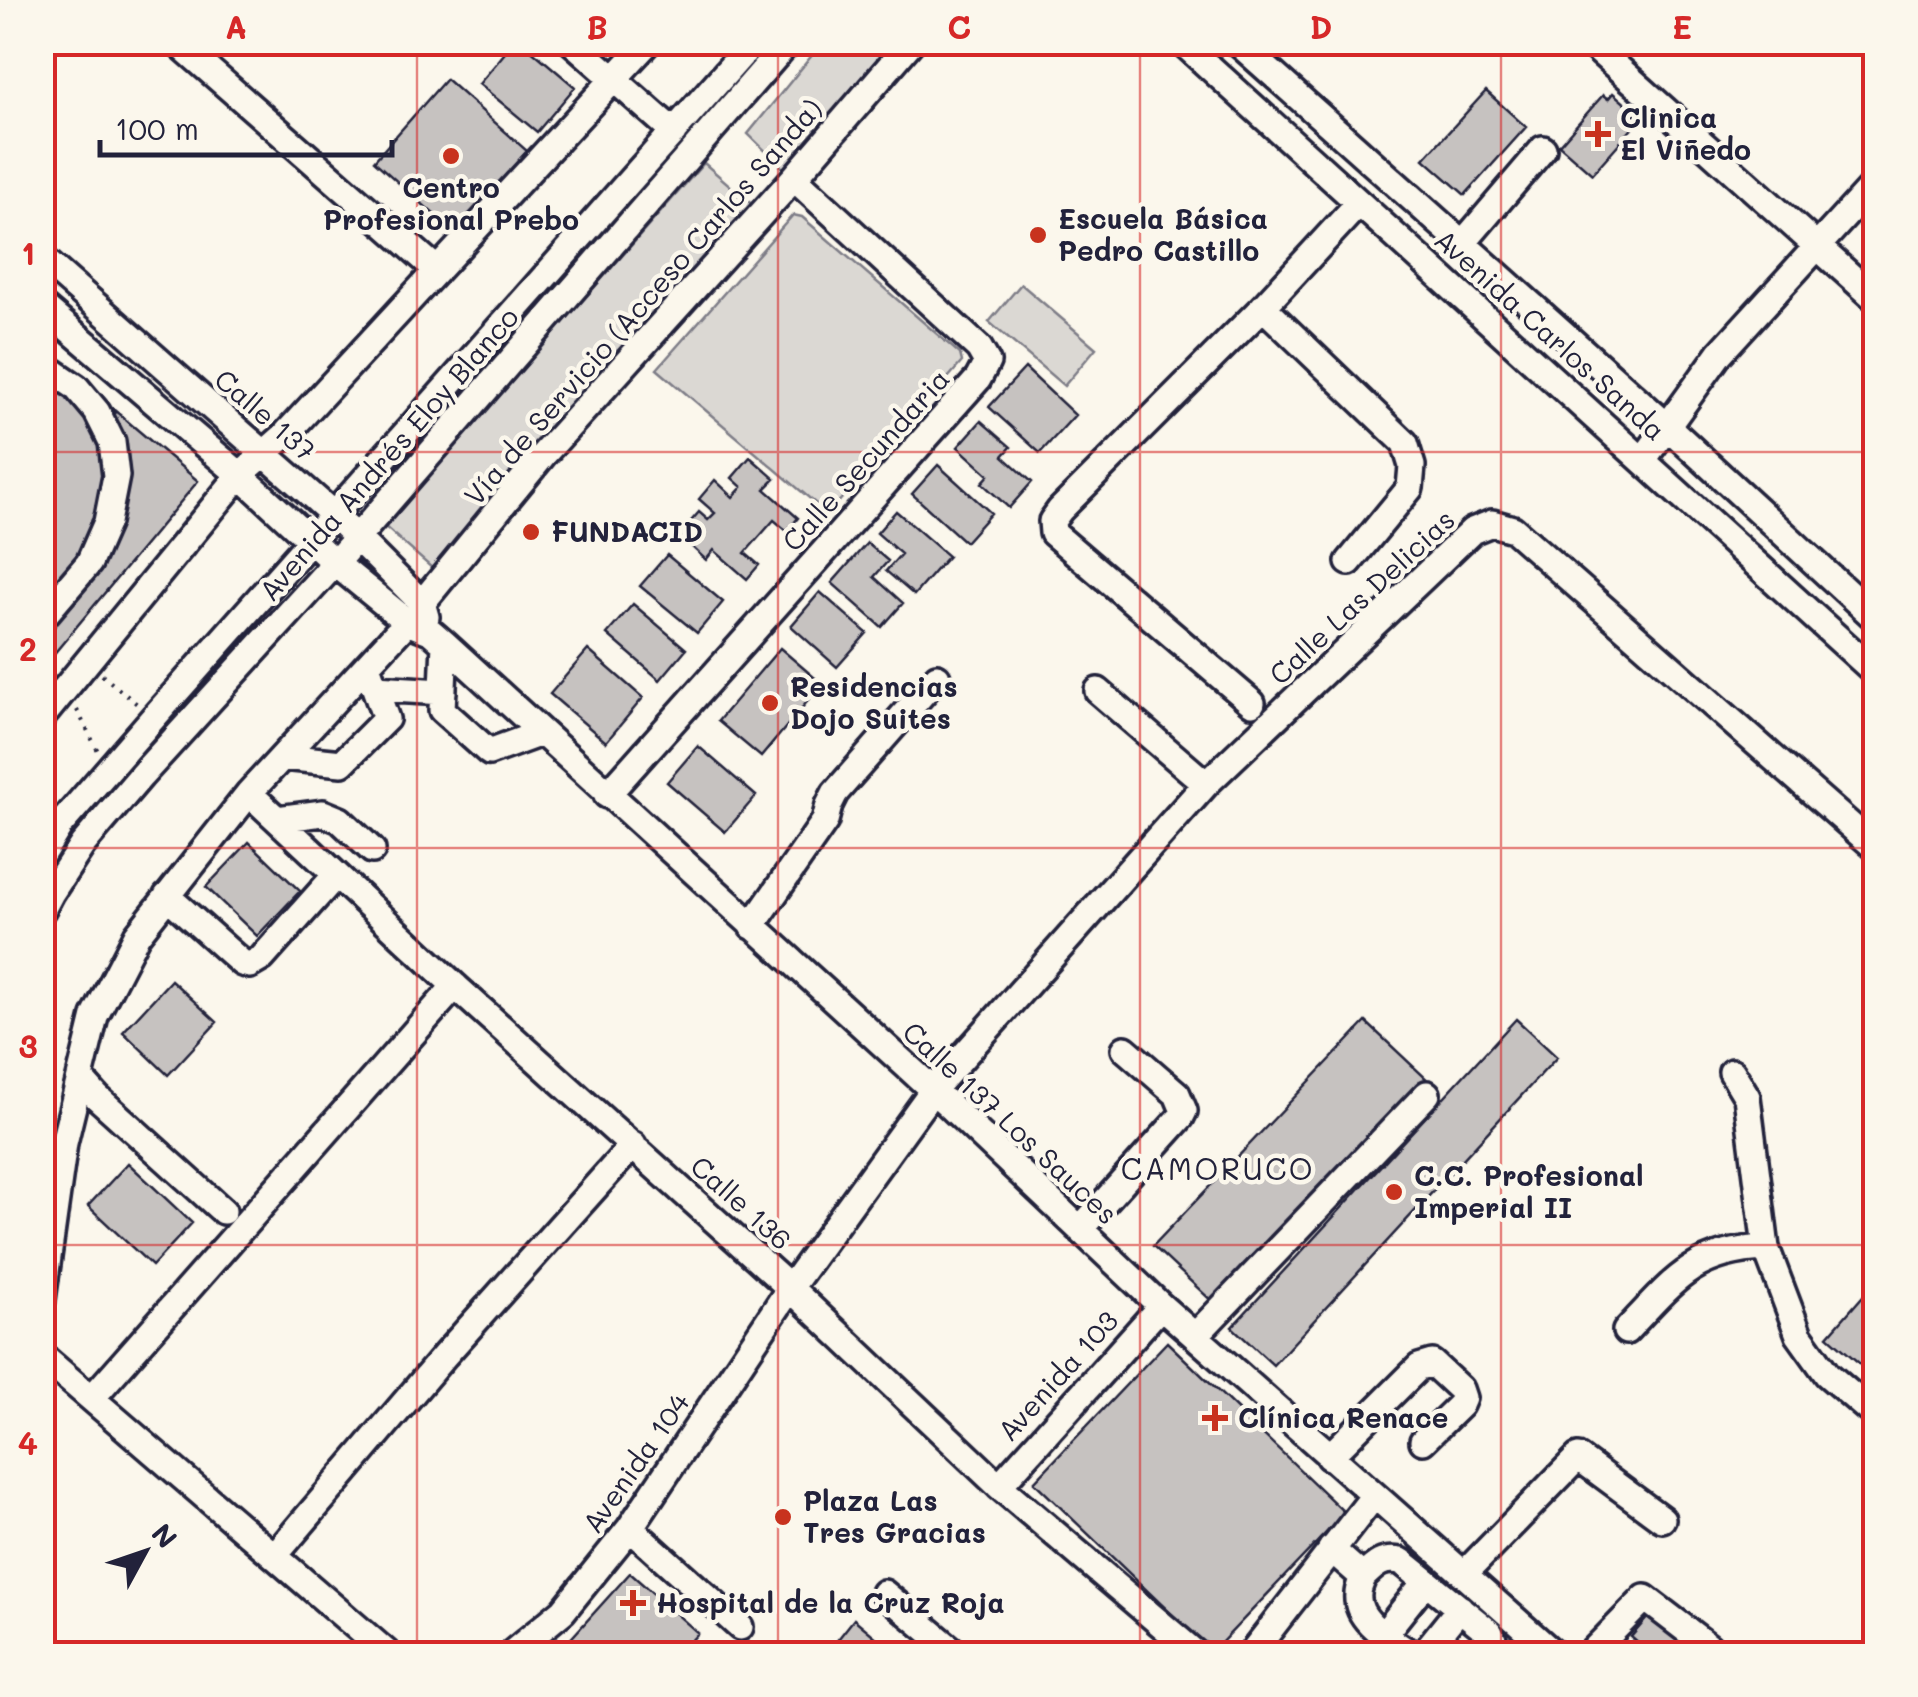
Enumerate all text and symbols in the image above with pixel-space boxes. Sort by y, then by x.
text: A [225,5,247,47]
text: B [586,5,608,47]
text: C [947,5,971,47]
text: D [1310,5,1332,47]
text: E [1672,5,1692,47]
street label: Vía de Servicio (Acceso Carlos Sanda) [456,90,829,512]
scale bar [100,95,392,157]
place label: Clinica El Viñedo [1620,99,1751,167]
text: 100 m [115,108,199,148]
marker: Clinica El Viñedo [1585,121,1611,147]
marker: Centro Profesional Prebo [440,145,462,167]
place label: Centro Profesional Prebo [323,169,579,237]
place label: Escuela Básica Pedro Castillo [1058,200,1268,268]
street label: Avenida Carlos Sanda [1428,221,1674,448]
marker: Escuela Básica Pedro Castillo [1027,224,1049,246]
text: 1 [21,231,35,273]
street label: Avenida Andrés Eloy Blanco [251,299,526,608]
street label: Calle 137 [208,361,324,468]
street label: Calle Secundaria [774,361,957,558]
street label: Calle Las Delicias [1261,501,1462,692]
place label: FUNDACID [551,513,703,549]
marker: FUNDACID [520,521,542,543]
text: 2 [19,627,37,669]
place label: Residencias Dojo Suites [790,668,958,736]
marker: Residencias Dojo Suites [759,692,781,714]
street label: Calle 137 Los Sauces [896,1013,1126,1231]
text: 3 [18,1024,38,1066]
street label: Calle 136 [684,1148,800,1257]
district label: CAMORUCO [1121,1148,1315,1188]
place label: C.C. Profesional Imperial II [1414,1157,1644,1225]
marker: C.C. Profesional Imperial II [1383,1181,1405,1203]
street label: Avenida 103 [989,1303,1125,1448]
street label: Avenida 104 [574,1385,697,1540]
place label: Clínica Renace [1238,1399,1448,1435]
marker: Clínica Renace [1202,1405,1228,1431]
text: 4 [18,1421,38,1463]
place label: Plaza Las Tres Gracias [803,1482,986,1550]
north arrow [95,1502,195,1602]
marker: Plaza Las Tres Gracias [772,1506,794,1528]
text: N [144,1516,186,1555]
place label: Hospital de la Cruz Roja [656,1584,1005,1620]
marker: Hospital de la Cruz Roja [620,1590,646,1616]

